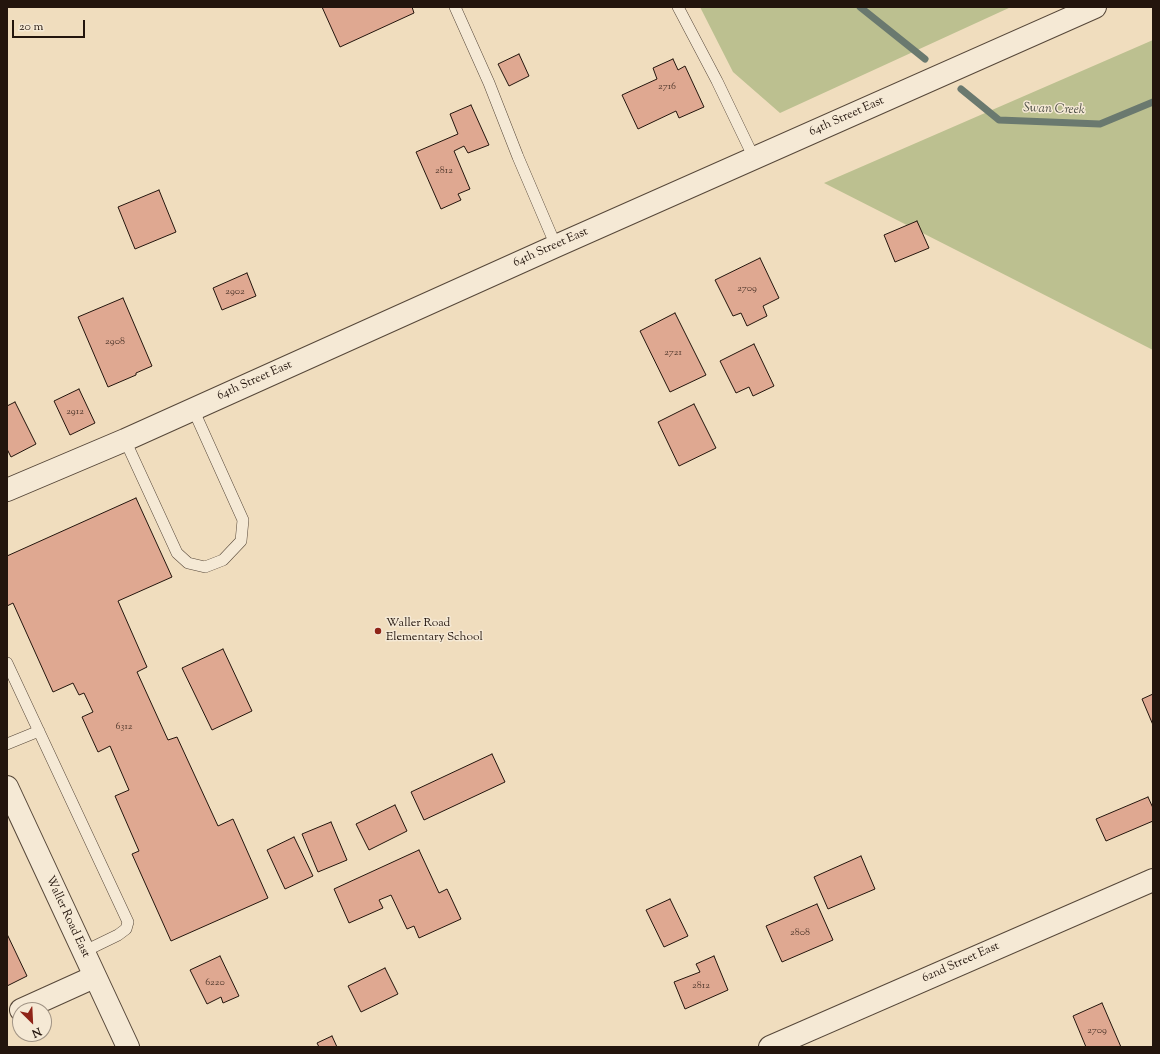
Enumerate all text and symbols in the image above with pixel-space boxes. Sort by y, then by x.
scale bar [14,12,87,38]
text: 20 m [19,18,43,36]
house number: 2716 [658,81,676,93]
street label: 64th Street East [807,94,887,140]
water label: Swan Creek [1023,101,1085,119]
house number: 2812 [435,165,453,177]
street label: 64th Street East [511,225,591,271]
house number: 2709 [737,283,757,295]
house number: 2902 [225,286,245,298]
house number: 2908 [105,336,125,348]
house number: 2721 [664,347,682,359]
street label: 64th Street East [215,358,295,404]
house number: 2912 [66,406,84,418]
place label: Waller Road Elementary School [386,617,483,645]
marker: Waller Road Elementary School [373,626,383,636]
house number: 6312 [115,721,133,733]
street label: Waller Road East [42,874,92,960]
house number: 2808 [790,927,810,939]
street label: 62nd Street East [920,940,1002,986]
house number: 6220 [205,977,225,989]
house number: 2812 [692,980,710,992]
north arrow [12,1002,52,1042]
text: N [29,1023,44,1041]
house number: 2709 [1087,1025,1107,1037]

